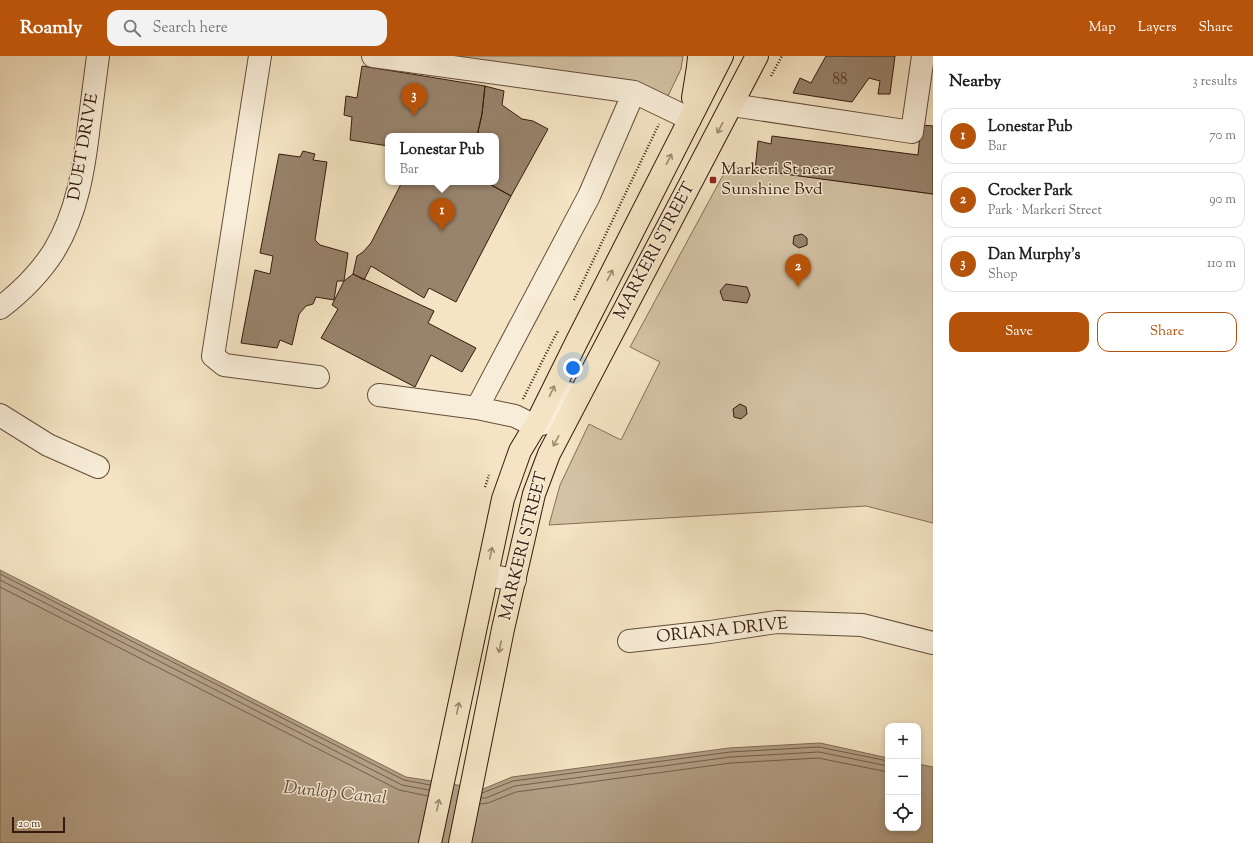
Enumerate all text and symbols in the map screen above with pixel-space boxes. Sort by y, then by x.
search box [107,10,387,46]
text: Roamly [20,15,83,42]
icon: search [121,17,143,39]
text: Search here [153,18,228,39]
text: Map [1089,18,1116,38]
text: Layers [1138,18,1176,38]
text: Share [1198,18,1233,38]
house number: 88 [832,70,848,91]
text: Nearby [949,70,1001,94]
text: 3 results [1192,73,1237,91]
pin: 3 [401,83,427,116]
street label: DUET DRIVE [63,92,105,202]
text: Lonestar Pub [988,117,1072,138]
one-way arrow [716,122,723,134]
text: 1 [961,127,965,145]
text: 70 m [1209,127,1236,145]
popup [385,133,499,185]
text: Bar [988,138,1007,156]
text: Lonestar Pub [400,140,484,161]
one-way arrow [666,154,674,166]
place label: Markeri St near Sunshine Bvd [721,158,834,202]
text: Bar [400,161,419,179]
marker: Markeri St near Sunshine Bvd [708,175,718,185]
street label: MARKERI STREET [609,178,701,324]
text: Crocker Park [988,181,1073,202]
text: 2 [960,191,966,209]
text: 90 m [1209,191,1236,209]
pin: 1 [429,198,455,231]
text: Park · Markeri Street [988,202,1102,220]
text: Dan Murphy's [988,245,1080,266]
pin: 2 [785,254,811,287]
text: 3 [960,255,966,273]
text: 110 m [1207,255,1236,273]
text: Shop [988,266,1017,284]
one-way arrow [607,269,615,281]
button: Save [949,312,1089,352]
button: Share [1097,312,1237,352]
your location [563,358,583,378]
one-way arrow [549,386,556,398]
one-way arrow [552,435,559,447]
street label: MARKERI STREET [494,469,554,623]
one-way arrow [488,547,496,560]
street label: ORIANA DRIVE [655,612,789,650]
one-way arrow [495,640,503,653]
one-way arrow [455,702,463,715]
map controls [885,723,921,831]
button: + [885,723,921,759]
button: − [885,759,921,795]
water label: Dunlop Canal [282,776,388,812]
button: locate [885,795,921,831]
one-way arrow [434,799,442,812]
scale bar [12,815,65,834]
text: 20 m [18,816,40,832]

